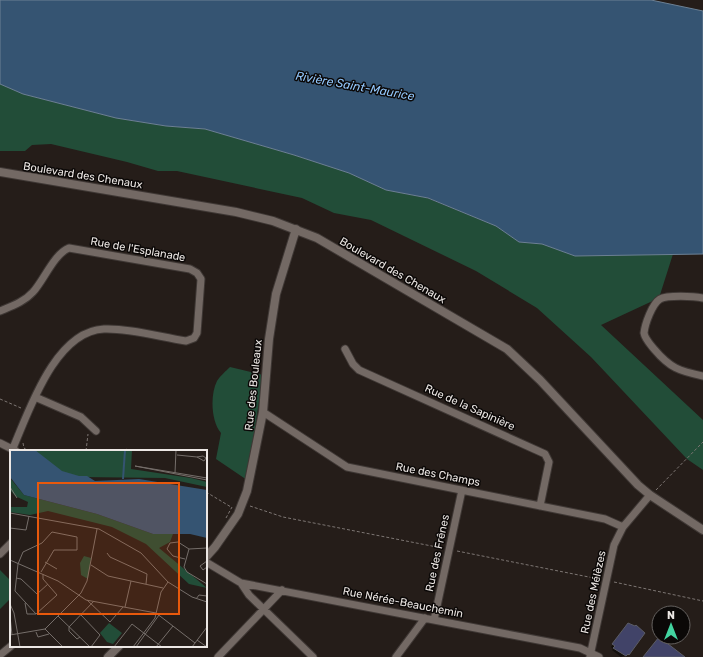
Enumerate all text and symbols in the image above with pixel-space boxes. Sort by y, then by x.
water label: Rivière Saint-Maurice [294,69,416,103]
street label: Boulevard des Chenaux [22,160,144,191]
street label: Rue de l'Esplanade [89,235,186,264]
street label: Boulevard des Chenaux [337,235,448,306]
street label: Rue des Bouleaux [242,339,265,431]
street label: Rue de la Sapinière [423,382,517,433]
inset map [10,450,207,647]
street label: Rue des Champs [395,460,482,489]
street label: Rue des Frênes [423,513,452,593]
street label: Rue des Mélèzes [578,549,609,635]
street label: Rue Nérée-Beauchemin [342,584,464,621]
north arrow [651,605,691,645]
text: N [667,609,675,622]

